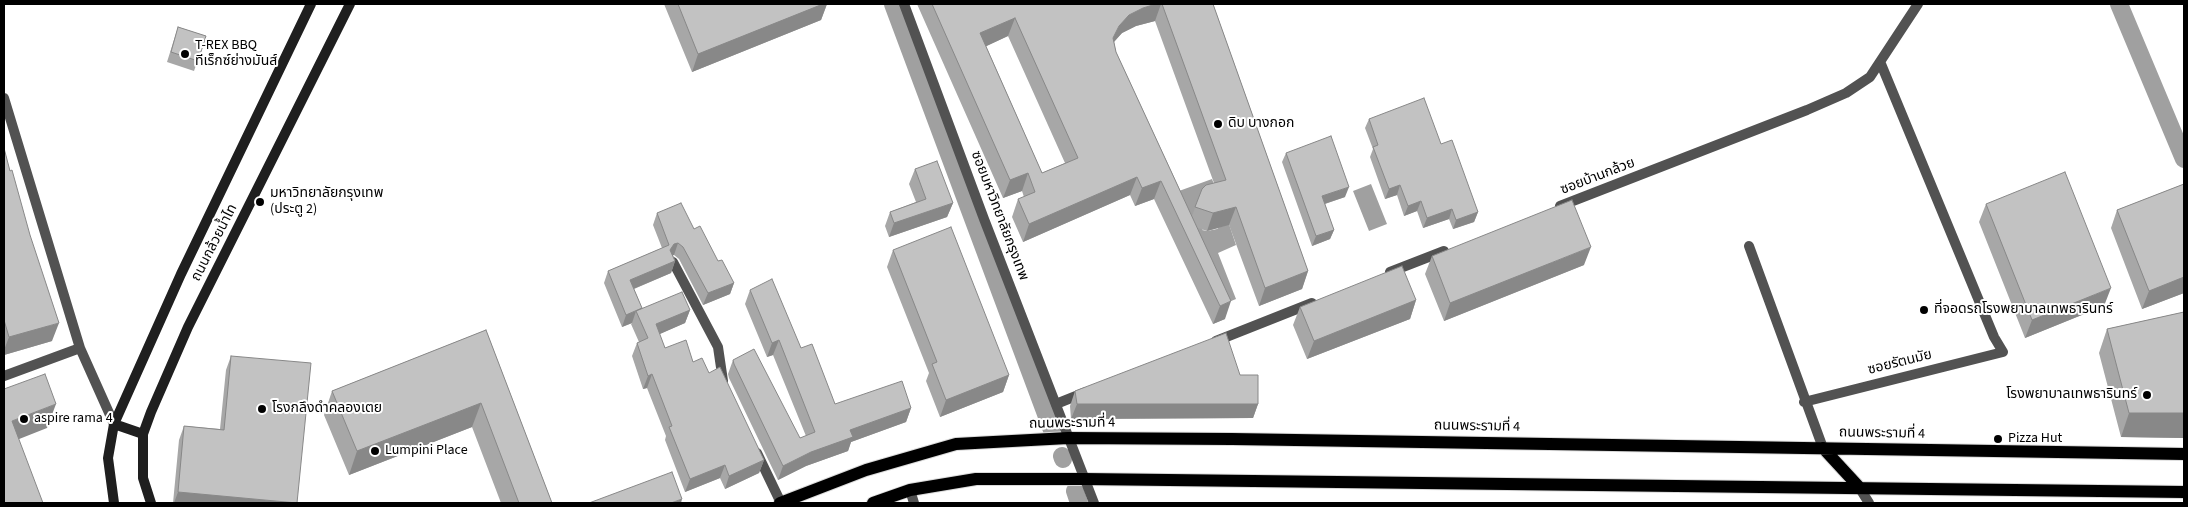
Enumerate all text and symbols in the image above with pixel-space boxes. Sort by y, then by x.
place label: T-REX BBQ ทีเร็กซ์ย่างมันส์ [195,38,277,70]
marker: T-REX BBQ ทีเร็กซ์ย่างมันส์ [179,48,191,60]
place label: ดิบ บางกอก [1228,116,1294,132]
marker: ดิบ บางกอก [1212,118,1224,130]
street label: ซอยมหาวิทยาลัยกรุงเทพ [967,149,1031,283]
street label: ซอยบ้านกล้วย [1558,155,1638,199]
place label: มหาวิทยาลัยกรุงเทพ (ประตู 2) [270,186,383,218]
marker: มหาวิทยาลัยกรุงเทพ (ประตู 2) [254,196,266,208]
street label: ถนนกล้วยน้ำไท [188,202,242,284]
place label: ที่จอดรถโรงพยาบาลเทพธารินทร์ [1934,302,2113,318]
marker: ที่จอดรถโรงพยาบาลเทพธารินทร์ [1918,304,1930,316]
street label: ซอยรัตนมัย [1866,347,1934,379]
place label: โรงพยาบาลเทพธารินทร์ [2006,387,2137,403]
marker: โรงพยาบาลเทพธารินทร์ [2141,389,2153,401]
place label: โรงกลึงดำคลองเตย [272,401,382,417]
marker: โรงกลึงดำคลองเตย [256,403,268,415]
place label: aspire rama 4 [34,411,113,427]
marker: aspire rama 4 [18,413,30,425]
street label: ถนนพระรามที่ 4 [1029,415,1115,433]
street label: ถนนพระรามที่ 4 [1434,418,1520,436]
street label: ถนนพระรามที่ 4 [1839,425,1925,443]
place label: Pizza Hut [2008,431,2062,447]
marker: Pizza Hut [1992,433,2004,445]
place label: Lumpini Place [385,443,468,459]
marker: Lumpini Place [369,445,381,457]

